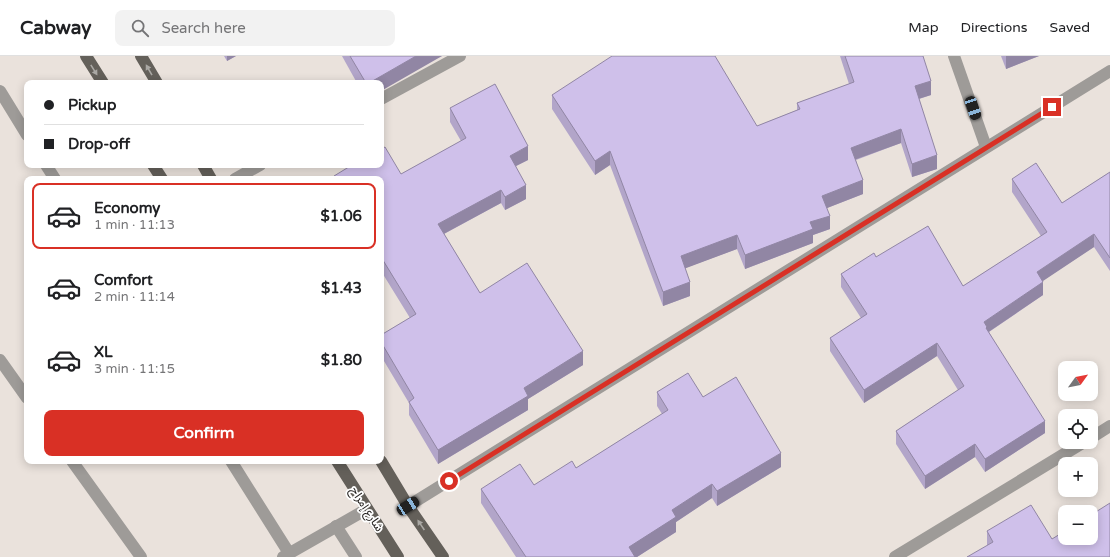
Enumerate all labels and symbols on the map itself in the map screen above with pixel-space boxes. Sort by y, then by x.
one-way arrow [90,64,98,75]
one-way arrow [146,64,153,75]
car [963,95,983,121]
route end [1043,98,1061,116]
north arrow [1058,361,1098,401]
route start [440,472,458,490]
street label: شارع إمراح [346,484,387,535]
car [395,495,421,517]
one-way arrow [417,519,425,530]

